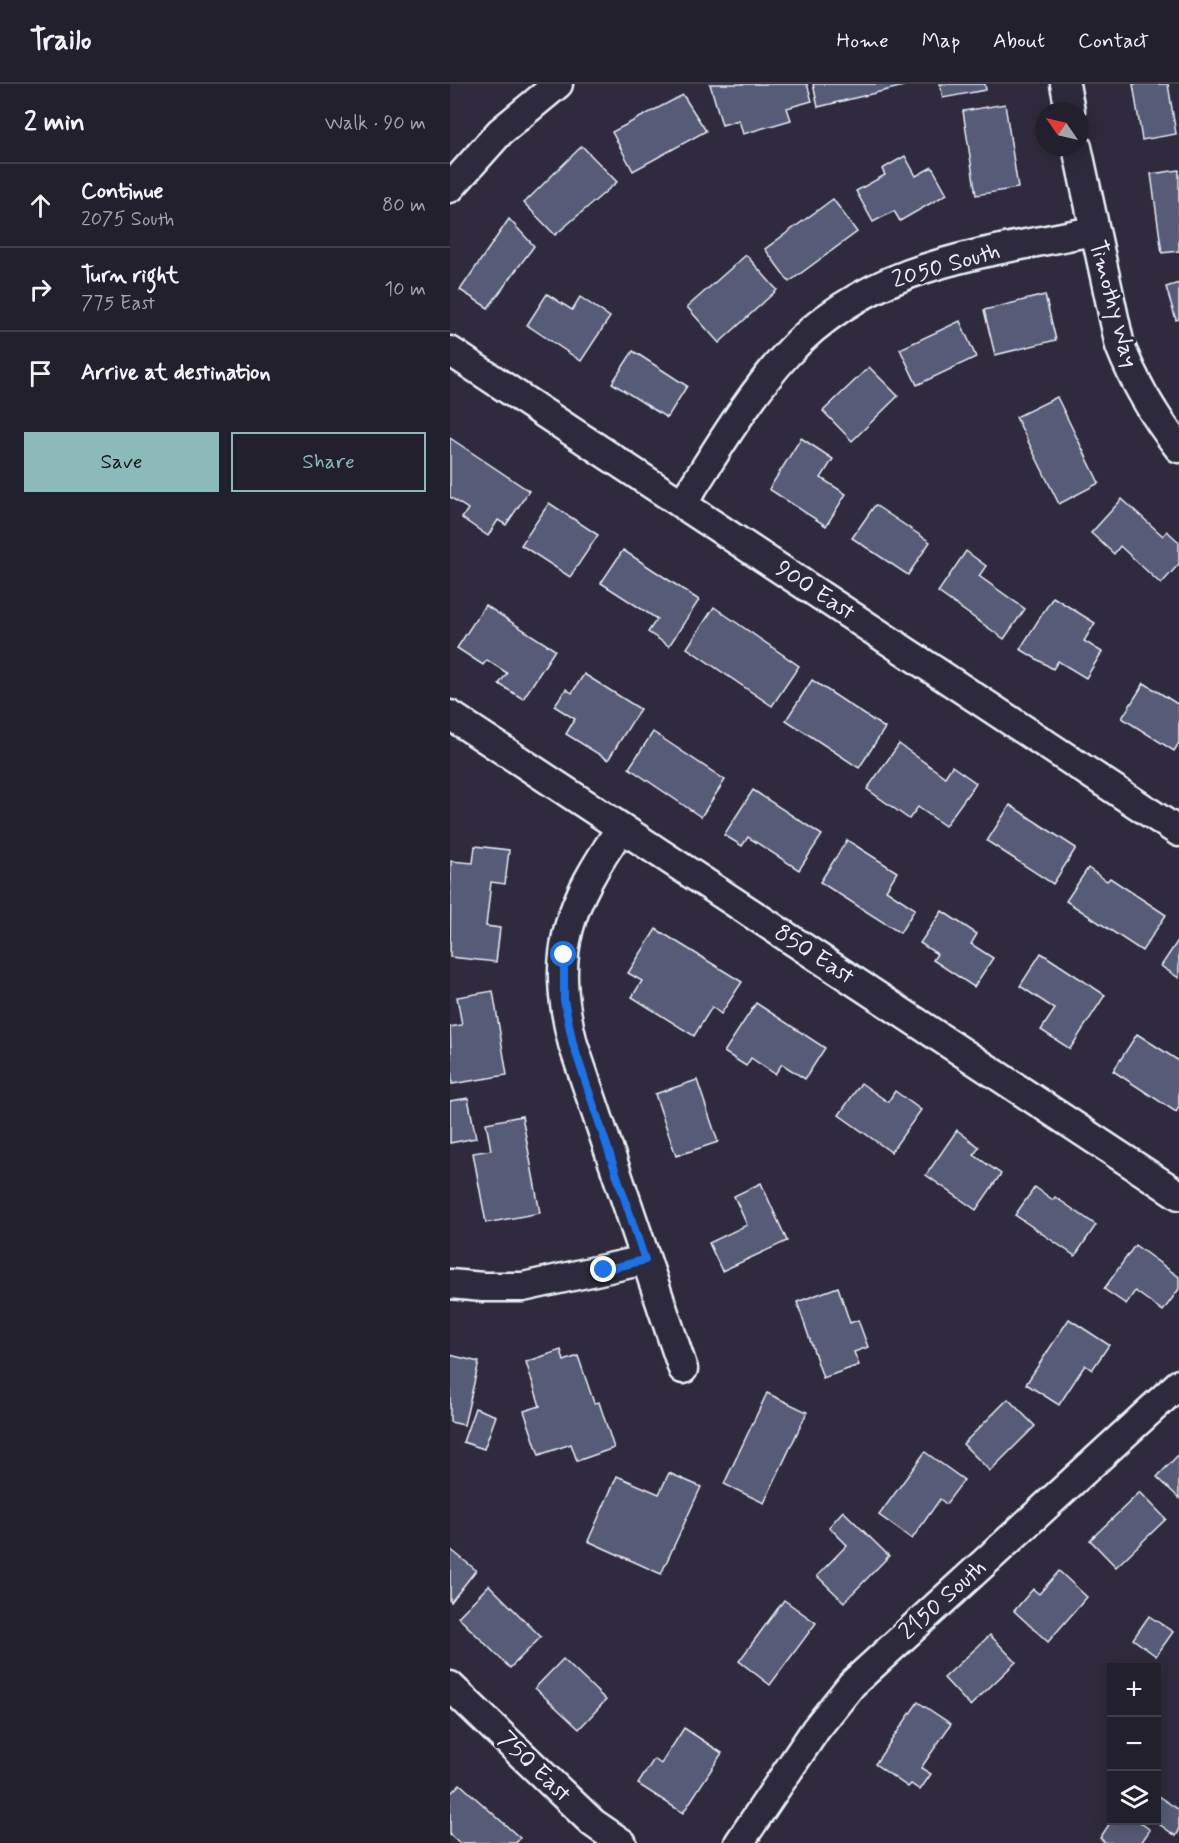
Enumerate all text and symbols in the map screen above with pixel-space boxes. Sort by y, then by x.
text: Trailo [30,23,91,60]
text: Home [837,27,889,55]
text: Map [922,27,960,55]
text: About [993,27,1045,55]
text: Contact [1078,27,1149,55]
north arrow [1035,102,1089,156]
text: 2 min [24,106,85,140]
text: Walk · 90 m [325,110,426,137]
text: Continue [81,178,163,206]
icon: ahead [24,189,57,222]
text: 80 m [382,192,426,219]
text: 2075 South [81,206,174,233]
street label: 2050 South [888,236,1004,296]
street label: Timothy Way [1081,237,1145,371]
text: Turn right [81,262,179,290]
icon: right [24,273,57,306]
text: 10 m [384,276,426,303]
text: 775 East [81,290,155,317]
icon: arrive [24,357,57,390]
text: Arrive at destination [81,359,271,387]
button: Save [24,432,219,492]
button: Share [231,432,426,492]
street label: 900 East [769,554,861,628]
street label: 850 East [768,918,860,993]
route start [550,941,576,967]
route end [590,1256,616,1282]
street label: 2150 South [893,1553,993,1647]
map controls [1107,1663,1161,1825]
button: + [1107,1663,1161,1717]
button: − [1107,1717,1161,1771]
street label: 750 East [491,1724,578,1810]
button: layers [1107,1771,1161,1825]

